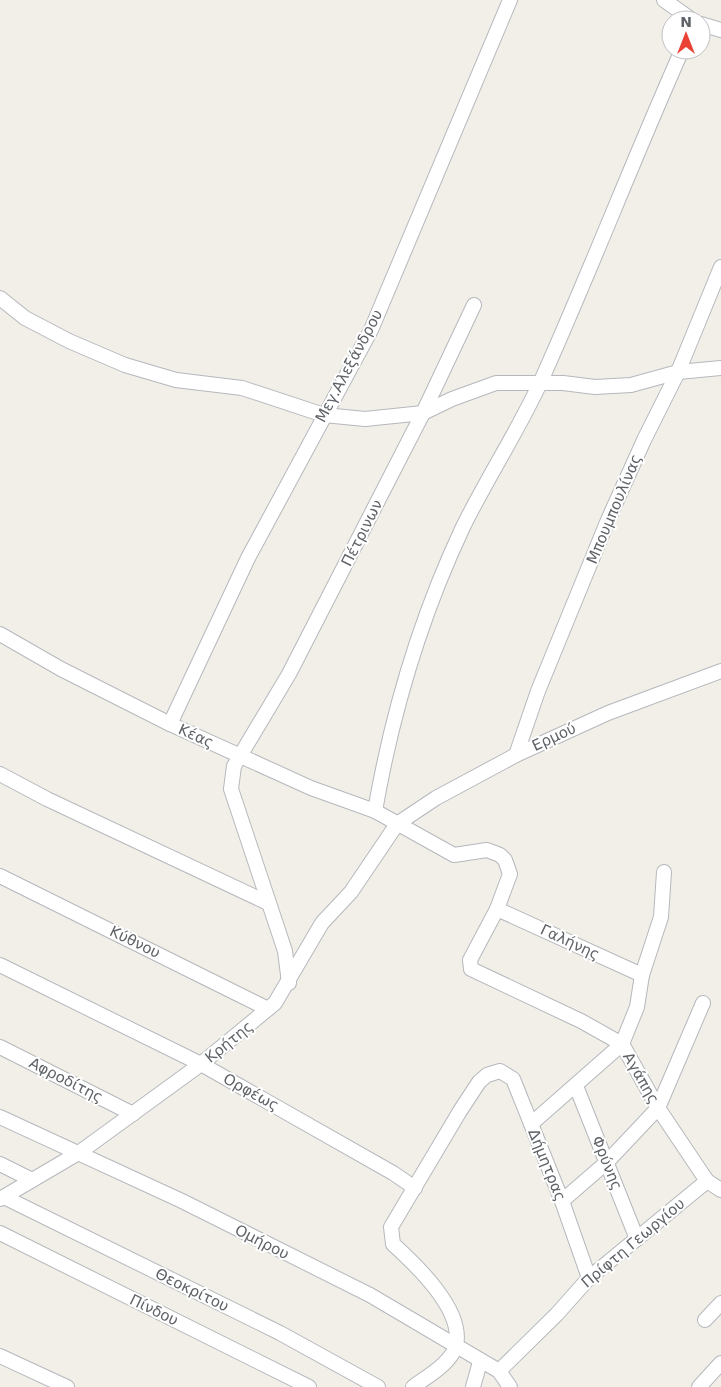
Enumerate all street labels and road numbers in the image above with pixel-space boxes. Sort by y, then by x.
street label: Μεγ.Αλεξάνδρου [312,307,386,425]
street label: Μπουμπουλίνας [583,451,645,567]
street label: Πέτρινων [338,497,386,569]
street label: Ερμού [529,719,579,755]
street label: Κέας [176,720,216,752]
street label: Γαλήνης [537,920,603,964]
street label: Κύθνου [107,922,163,962]
street label: Κρήτης [201,1017,257,1067]
street label: Αγάπης [619,1049,663,1107]
street label: Αφροδίτης [26,1054,106,1106]
street label: Ορφέως [220,1069,282,1115]
street label: Δήμητρας [524,1126,570,1204]
street label: Φρύνης [588,1133,626,1193]
street label: Πρίφτη Γεωργίου [578,1195,688,1291]
street label: Ομήρου [232,1221,292,1263]
street label: Θεοκρίτου [152,1265,232,1315]
street label: Πίνδου [127,1291,181,1329]

